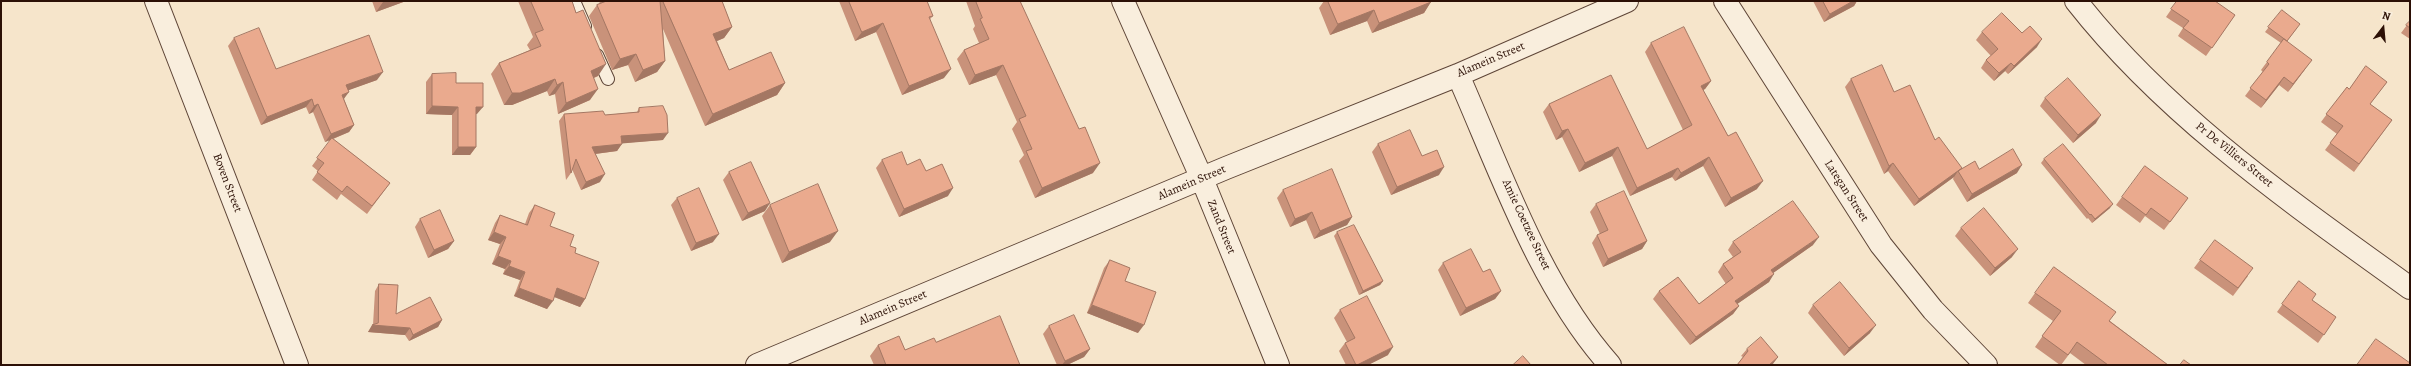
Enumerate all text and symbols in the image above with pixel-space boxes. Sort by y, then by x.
north arrow [2363,8,2403,48]
text: N [2381,8,2392,24]
street label: Alamein Street [1455,39,1527,81]
street label: Pr De Villiers Street [2192,119,2276,191]
street label: Boven Street [209,152,245,214]
street label: Lategan Street [1821,157,1871,225]
street label: Alamein Street [1156,162,1228,204]
street label: Amie Coetzee Street [1499,177,1553,273]
street label: Zand Street [1204,198,1238,256]
street label: Alamein Street [857,287,929,329]

